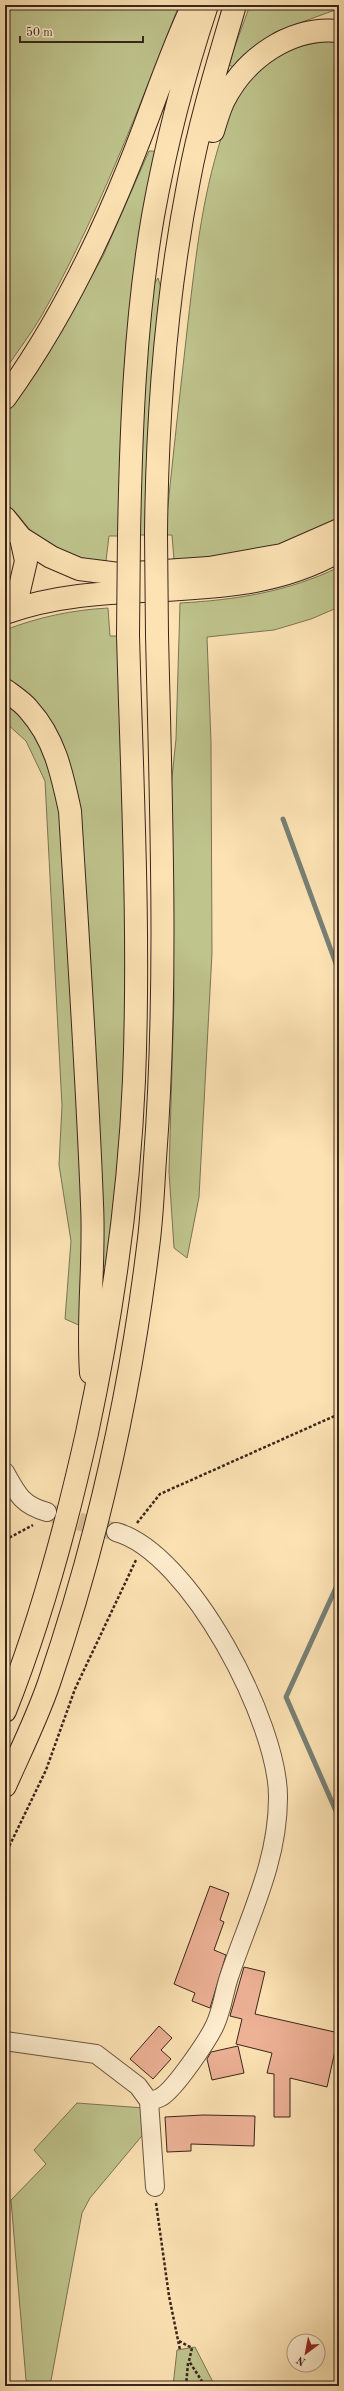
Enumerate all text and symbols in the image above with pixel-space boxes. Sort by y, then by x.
scale bar [20,18,143,44]
text: 50 m [26,26,53,39]
north arrow [286,2333,326,2373]
text: N [295,2353,308,2367]

